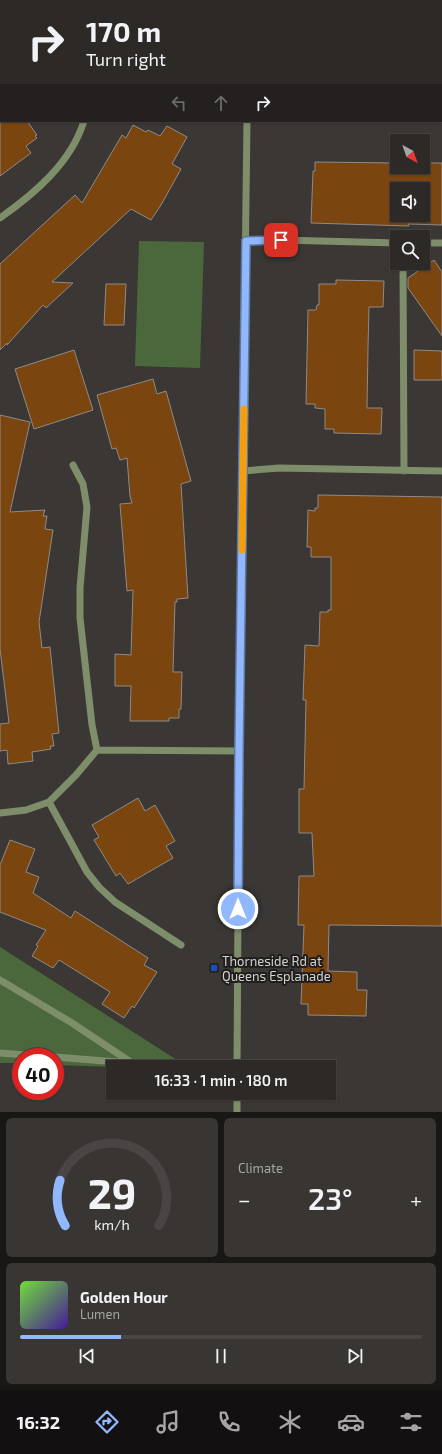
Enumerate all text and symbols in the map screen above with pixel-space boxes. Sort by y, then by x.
text: 170 m [86,14,161,48]
icon: right [20,16,72,68]
text: Turn right [86,48,166,70]
icon: left [168,92,190,114]
icon: ahead [210,92,232,114]
icon: right [252,92,274,114]
north arrow [390,134,430,174]
map controls [390,134,430,270]
button: sound [390,182,430,222]
pin [264,223,298,257]
icon: arrive [270,229,292,251]
button: search [390,230,430,270]
position arrow [217,888,259,930]
place label: Thorneside Rd at Queens Esplanade [222,953,331,984]
marker: Thorneside Rd at Queens Esplanade [209,963,219,973]
speed limit sign: 40 [12,1048,64,1100]
text: 16:33 · 1 min · 180 m [155,1071,287,1089]
text: Climate [238,1160,283,1176]
text: 29 [88,1166,136,1216]
text: 23° [308,1180,353,1216]
text: − [238,1186,251,1212]
text: + [410,1186,422,1212]
text: km/h [94,1215,130,1232]
text: Golden Hour [80,1288,168,1306]
text: Lumen [80,1306,120,1322]
icon: previous [76,1345,98,1367]
icon: pause [210,1345,232,1367]
icon: next [344,1345,366,1367]
icon: directions [93,1408,121,1436]
icon: music [154,1408,182,1436]
icon: phone [215,1408,243,1436]
icon: climate [276,1408,304,1436]
icon: car [337,1408,365,1436]
icon: filters [397,1408,425,1436]
text: 16:32 [16,1411,60,1433]

